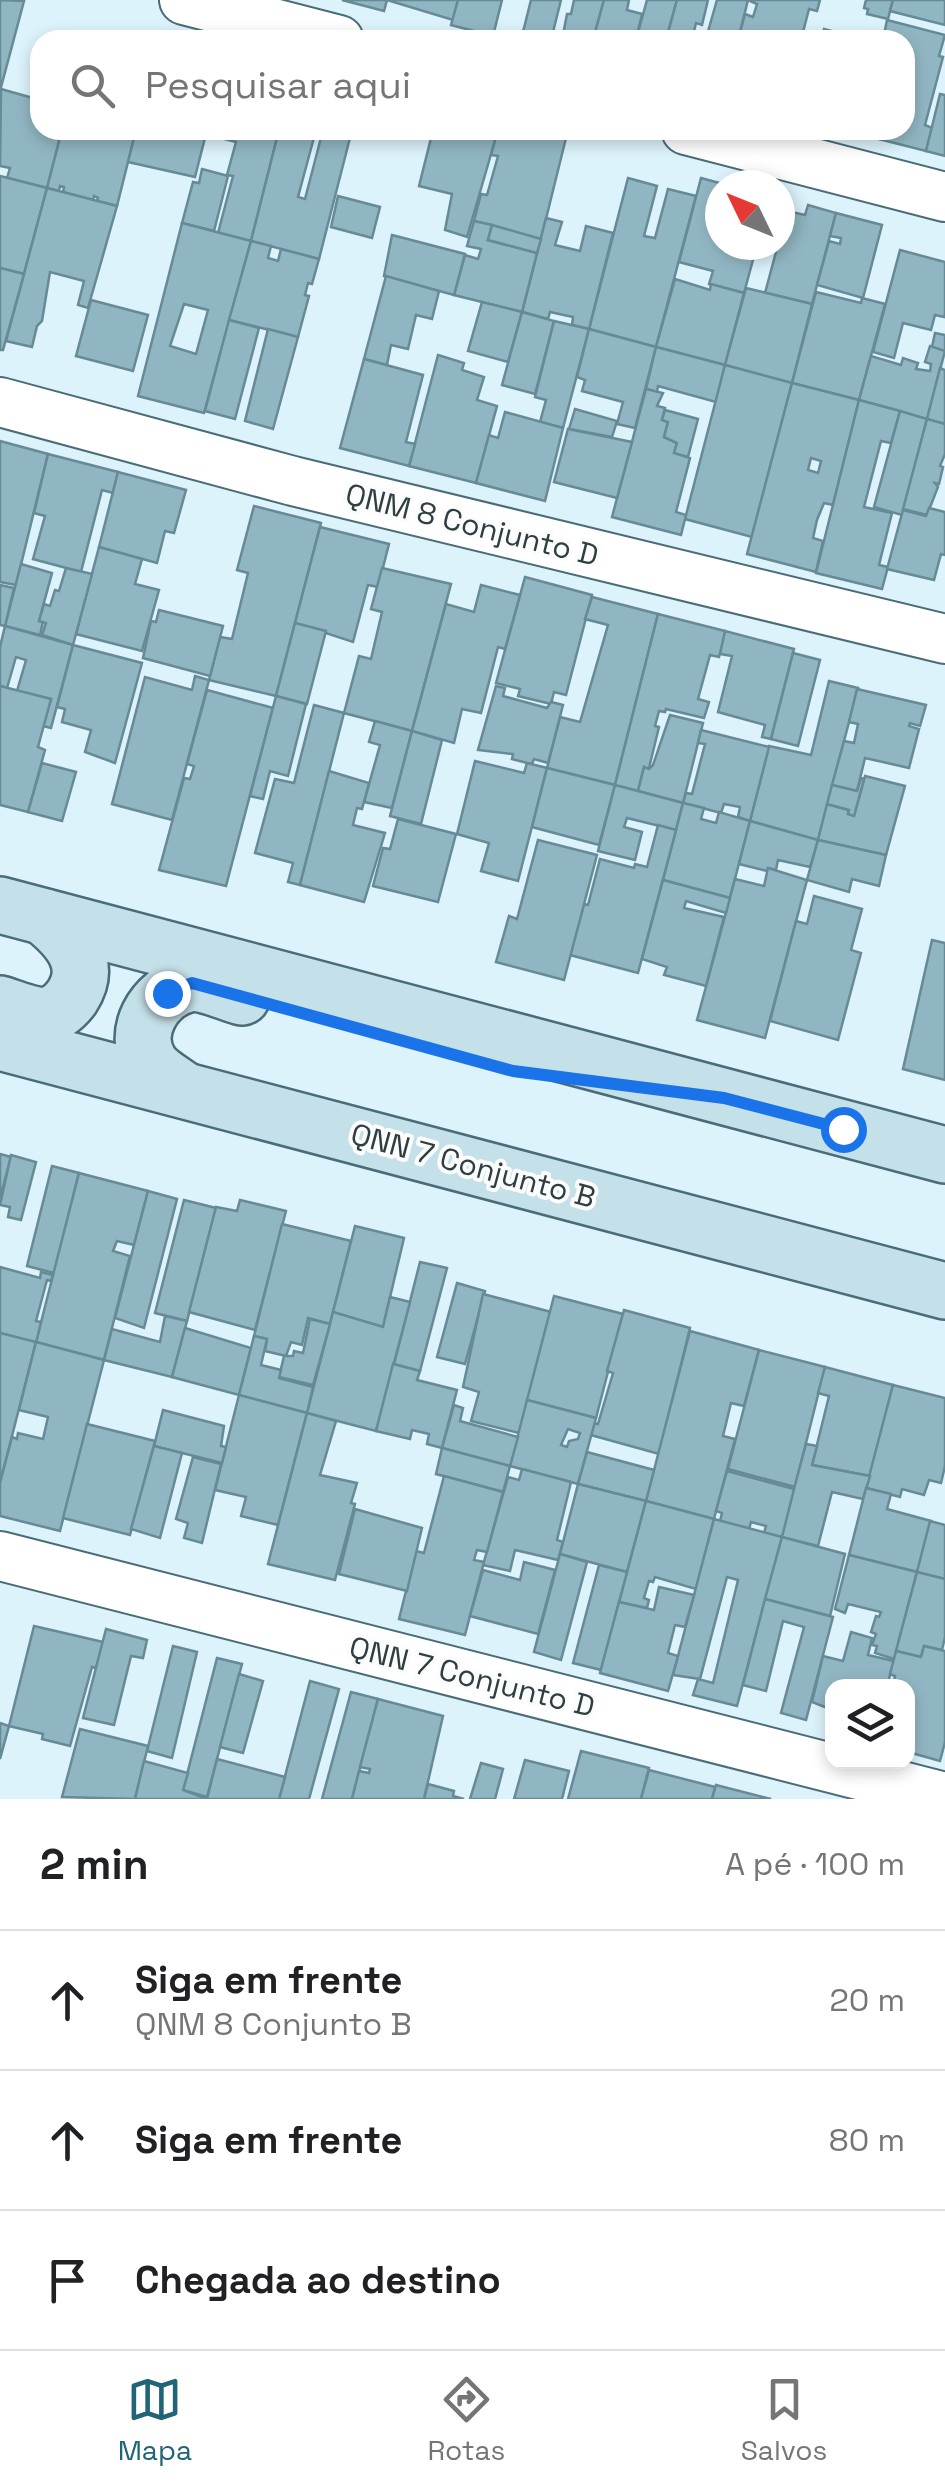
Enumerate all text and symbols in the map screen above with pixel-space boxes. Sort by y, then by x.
search box [30,30,915,140]
icon: search [65,58,120,113]
text: Pesquisar aqui [145,61,411,109]
north arrow [705,170,795,260]
street label: QNM 8 Conjunto D [342,474,603,575]
route end [145,971,191,1017]
route start [821,1107,867,1153]
street label: QNN 7 Conjunto B [347,1114,600,1217]
street label: QNN 7 Conjunto D [345,1627,599,1726]
map controls [825,1679,915,1769]
button: layers [825,1679,915,1769]
text: 2 min [40,1838,149,1891]
text: A pé · 100 m [725,1844,905,1884]
text: Siga em frente [135,1956,402,2004]
icon: ahead [40,1973,95,2028]
text: 20 m [829,1980,905,2020]
text: QNM 8 Conjunto B [135,2004,412,2044]
icon: ahead [40,2113,95,2168]
text: Siga em frente [135,2116,402,2164]
text: 80 m [829,2120,905,2160]
icon: arrive [40,2253,95,2308]
text: Chegada ao destino [135,2256,501,2304]
tab: Mapa [118,2372,192,2468]
tab: Rotas [427,2372,505,2468]
tab: Salvos [741,2372,827,2468]

